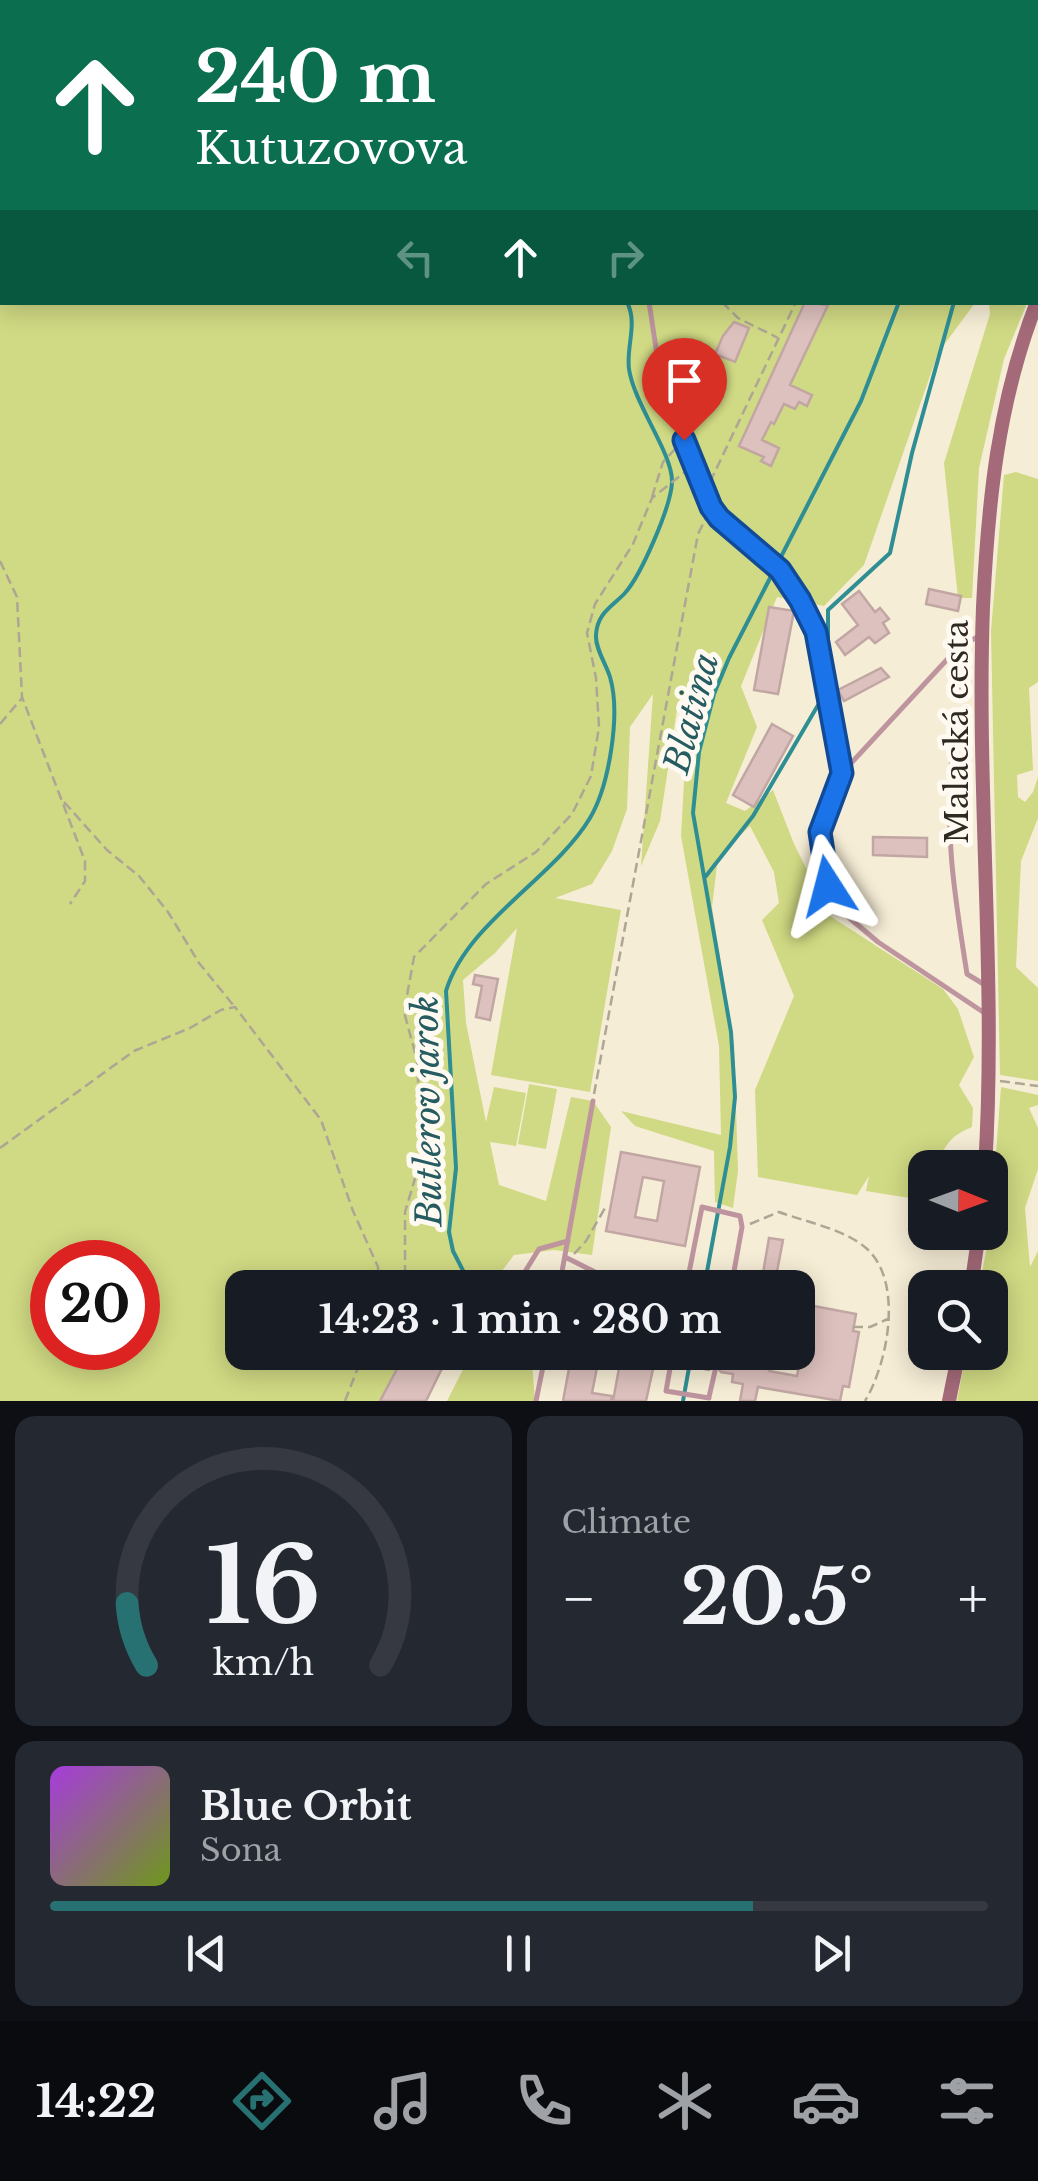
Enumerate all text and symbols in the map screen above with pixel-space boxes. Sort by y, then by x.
text: 240 m [195,34,436,121]
icon: ahead [30,40,160,170]
text: Kutuzovova [195,120,467,176]
icon: left [388,230,443,285]
icon: ahead [493,230,548,285]
icon: right [598,230,653,285]
pin [642,338,727,441]
icon: arrive [657,353,712,408]
street label: Malacká cesta [937,620,977,844]
water label: Blatina [654,648,728,780]
position arrow [776,834,880,938]
water label: Butlerov jarok [403,995,451,1229]
north arrow [908,1150,1008,1250]
map controls [908,1150,1008,1370]
speed limit sign: 20 [30,1240,160,1370]
button: search [908,1270,1008,1370]
text: 14:23 · 1 min · 280 m [318,1296,722,1343]
text: Climate [562,1502,691,1542]
text: 16 [206,1522,321,1651]
text: 20.5° [680,1551,874,1644]
text: − [562,1565,596,1633]
text: + [958,1565,988,1633]
text: km/h [213,1640,314,1685]
text: Blue Orbit [200,1783,411,1830]
text: Sona [200,1830,281,1870]
icon: previous [179,1926,234,1981]
icon: pause [491,1926,546,1981]
icon: next [804,1926,859,1981]
icon: directions [227,2066,297,2136]
icon: music [368,2066,438,2136]
icon: phone [509,2066,579,2136]
icon: climate [650,2066,720,2136]
icon: car [791,2066,861,2136]
icon: filters [932,2066,1002,2136]
text: 14:22 [36,2073,156,2129]

